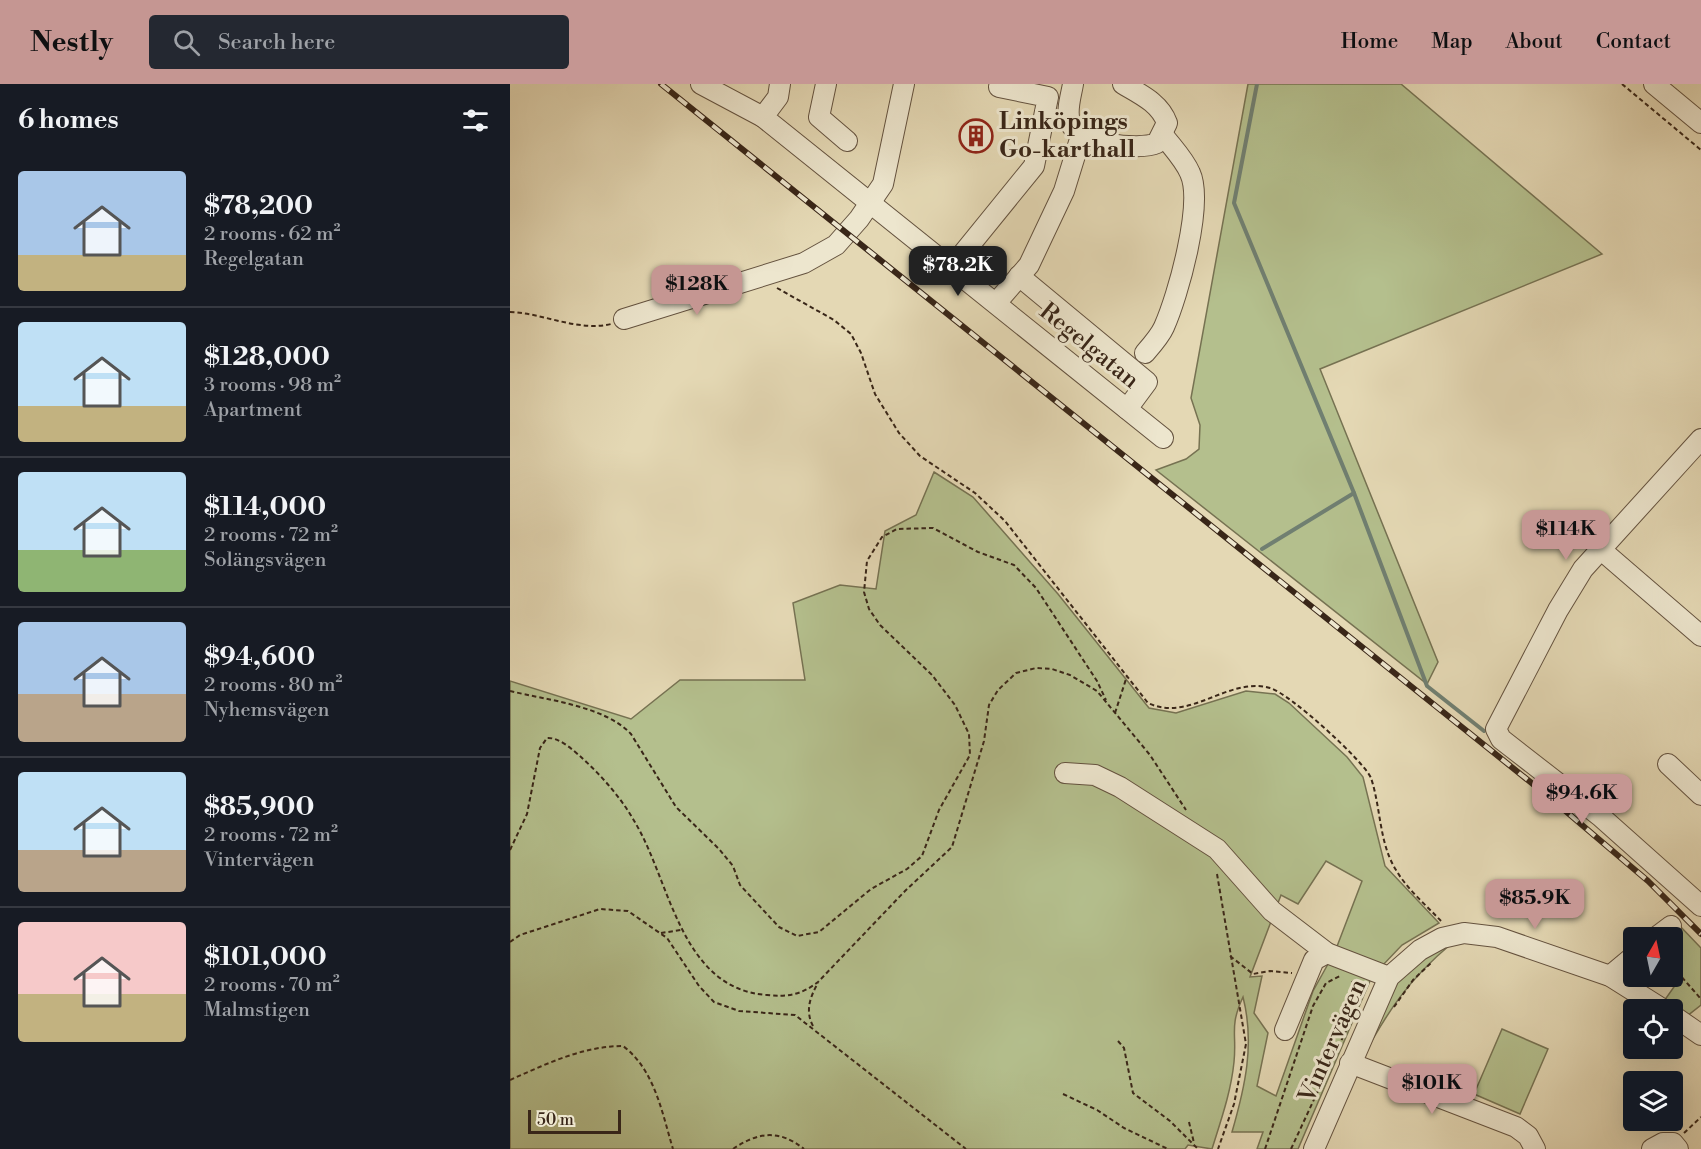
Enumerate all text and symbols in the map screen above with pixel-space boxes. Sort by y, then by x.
search box [149,15,569,69]
text: Nestly [30,25,113,60]
icon: search [170,26,203,59]
text: Search here [218,29,335,56]
text: Home [1341,29,1398,55]
text: Map [1431,29,1473,55]
text: About [1506,29,1563,55]
text: Contact [1596,29,1671,55]
text: 6 homes [18,104,119,136]
icon: filters [459,104,492,137]
place label: Linköpings Go-karthall [999,107,1135,165]
building icon: Linköpings Go-karthall [958,118,994,154]
text: $78,200 [204,190,313,222]
icon: home [66,195,138,267]
text: 2 rooms · 62 m² [204,222,340,247]
pin: $78.2K [909,246,1007,297]
text: Regelgatan [204,247,304,272]
text: $78.2K [923,253,993,278]
pin: $128K [655,265,739,316]
text: $128K [665,272,729,297]
street label: Regelgatan [1033,297,1145,395]
text: $128,000 [204,341,330,373]
icon: home [66,346,138,418]
text: 3 rooms · 98 m² [204,373,341,398]
text: Apartment [204,398,302,423]
text: $114,000 [204,491,326,523]
icon: home [66,496,138,568]
pin: $114K [1524,510,1608,561]
text: $114K [1536,517,1596,542]
text: 2 rooms · 72 m² [204,523,338,548]
text: Solängsvägen [204,548,326,573]
text: $94,600 [204,641,315,673]
icon: home [66,646,138,718]
text: 2 rooms · 80 m² [204,673,342,698]
text: Nyhemsvägen [204,698,329,723]
pin: $94.6K [1533,774,1631,825]
text: $94.6K [1546,781,1618,806]
text: $85,900 [204,791,314,823]
icon: home [66,796,138,868]
text: 2 rooms · 72 m² [204,823,338,848]
text: Vintervägen [204,848,314,873]
pin: $85.9K [1486,879,1584,930]
text: $85.9K [1499,886,1571,911]
north arrow [1623,927,1683,987]
map controls [1623,927,1683,1131]
text: $101,000 [204,941,327,973]
icon: home [66,946,138,1018]
text: 2 rooms · 70 m² [204,973,340,998]
street label: Vintervägen [1292,974,1374,1108]
text: Malmstigen [204,998,310,1023]
button: locate [1623,999,1683,1059]
pin: $101K [1390,1064,1474,1115]
text: $101K [1402,1071,1462,1096]
button: layers [1623,1071,1683,1131]
scale bar [528,1107,621,1134]
text: 50 m [537,1110,574,1130]

